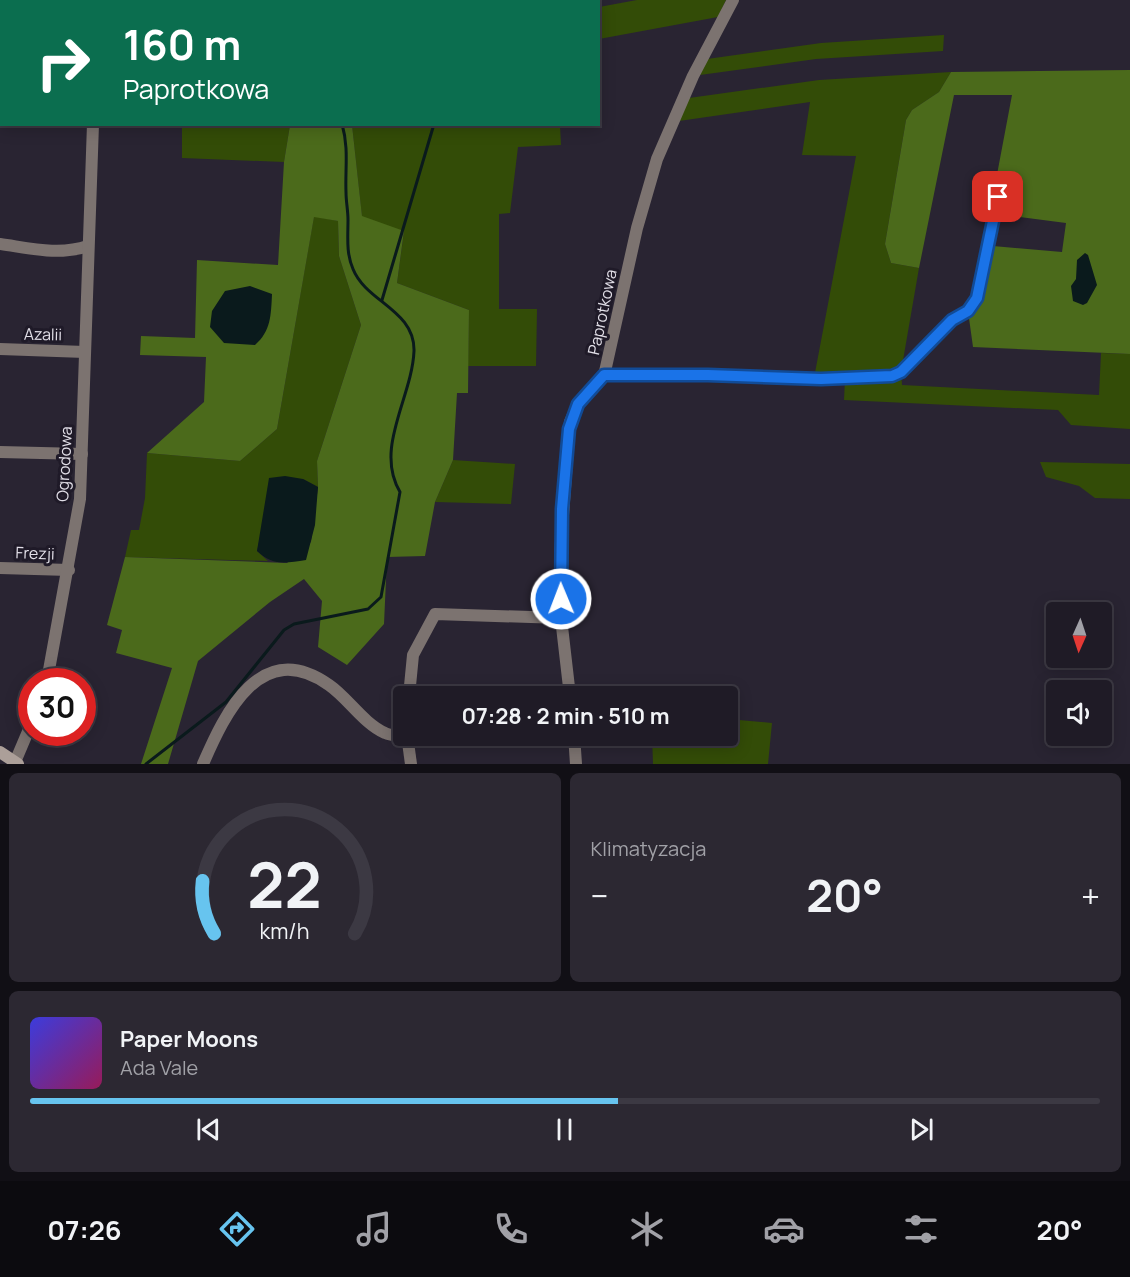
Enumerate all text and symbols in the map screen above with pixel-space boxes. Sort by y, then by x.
text: 160 m [123,15,241,73]
icon: right [24,24,102,102]
text: Paprotkowa [123,70,269,107]
pin [972,171,1023,222]
icon: arrive [981,180,1014,213]
street label: Paprotkowa [582,267,622,357]
street label: Azalii [24,323,62,345]
street label: Ogrodowa [51,426,77,502]
street label: Frezji [15,541,55,565]
position arrow [529,567,593,631]
north arrow [1046,602,1112,668]
map controls [1046,602,1112,746]
speed limit sign: 30 [18,668,96,746]
button: sound [1046,680,1112,746]
text: 07:28 · 2 min · 510 m [461,701,670,731]
text: Klimatyzacja [591,835,706,862]
text: 22 [248,841,322,927]
text: 20° [806,864,883,926]
text: − [591,873,608,918]
text: + [1081,873,1100,918]
text: km/h [260,917,310,946]
text: Paper Moons [120,1024,258,1054]
text: Ada Vale [120,1054,198,1081]
icon: previous [192,1113,225,1146]
icon: pause [548,1113,581,1146]
icon: next [905,1113,938,1146]
icon: directions [216,1208,258,1250]
icon: music [353,1208,395,1250]
icon: phone [490,1208,532,1250]
icon: climate [626,1208,668,1250]
icon: car [763,1208,805,1250]
icon: filters [900,1208,942,1250]
text: 07:26 [47,1211,122,1248]
text: 20° [1037,1211,1083,1248]

